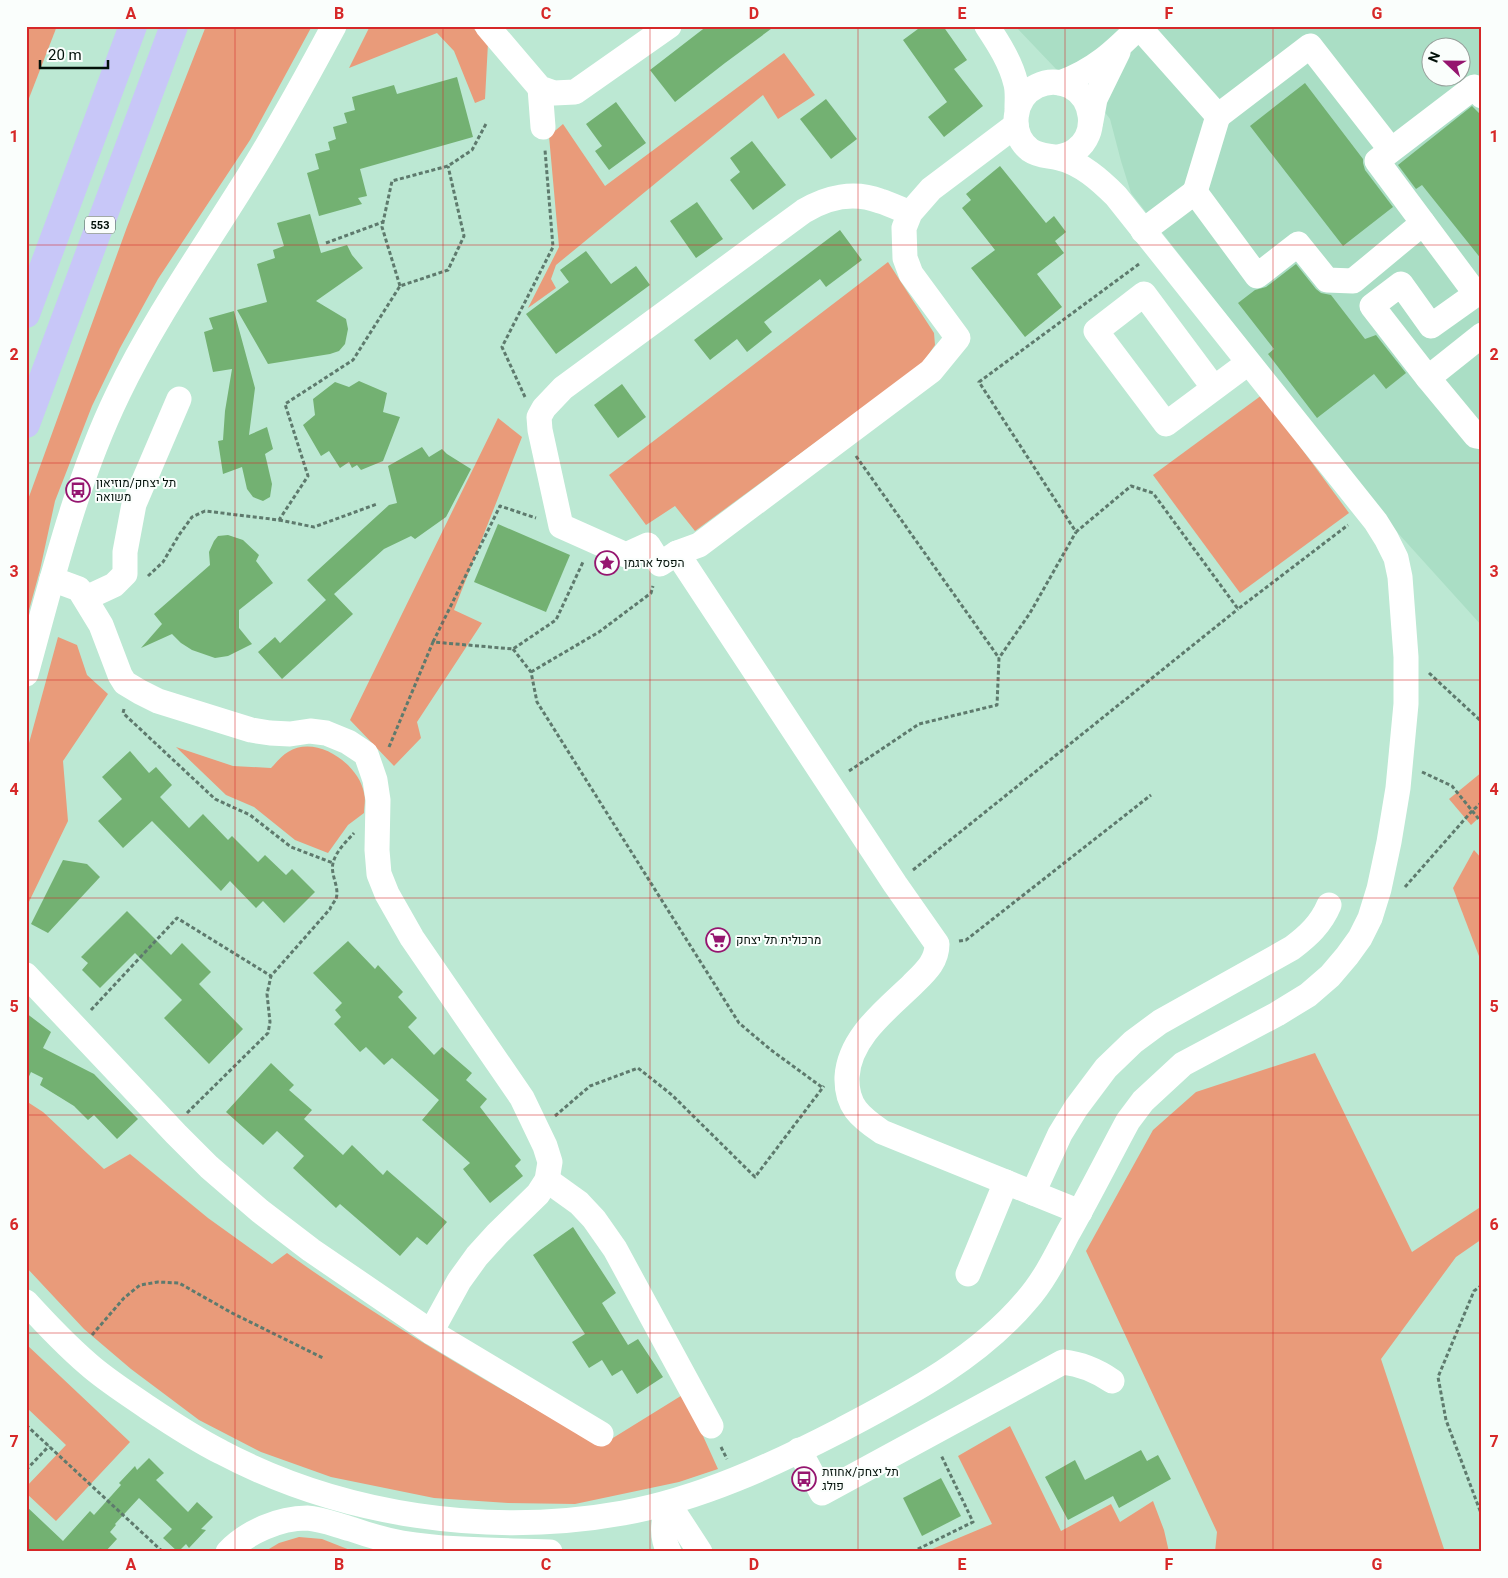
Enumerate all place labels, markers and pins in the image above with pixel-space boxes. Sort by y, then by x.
place label: תל יצחק/מוזיאון משואה [96,474,176,506]
bus stop icon: תל יצחק/מוזיאון משואה [65,477,91,503]
place icon: הפסל ארגמן [594,550,620,576]
place label: הפסל ארגמן [624,554,685,572]
supermarket icon: מרכולית תל יצחק [705,927,731,953]
place label: מרכולית תל יצחק [736,931,821,949]
place label: תל יצחק/אחוזת פולג [822,1463,899,1495]
bus stop icon: תל יצחק/אחוזת פולג [791,1466,817,1492]

